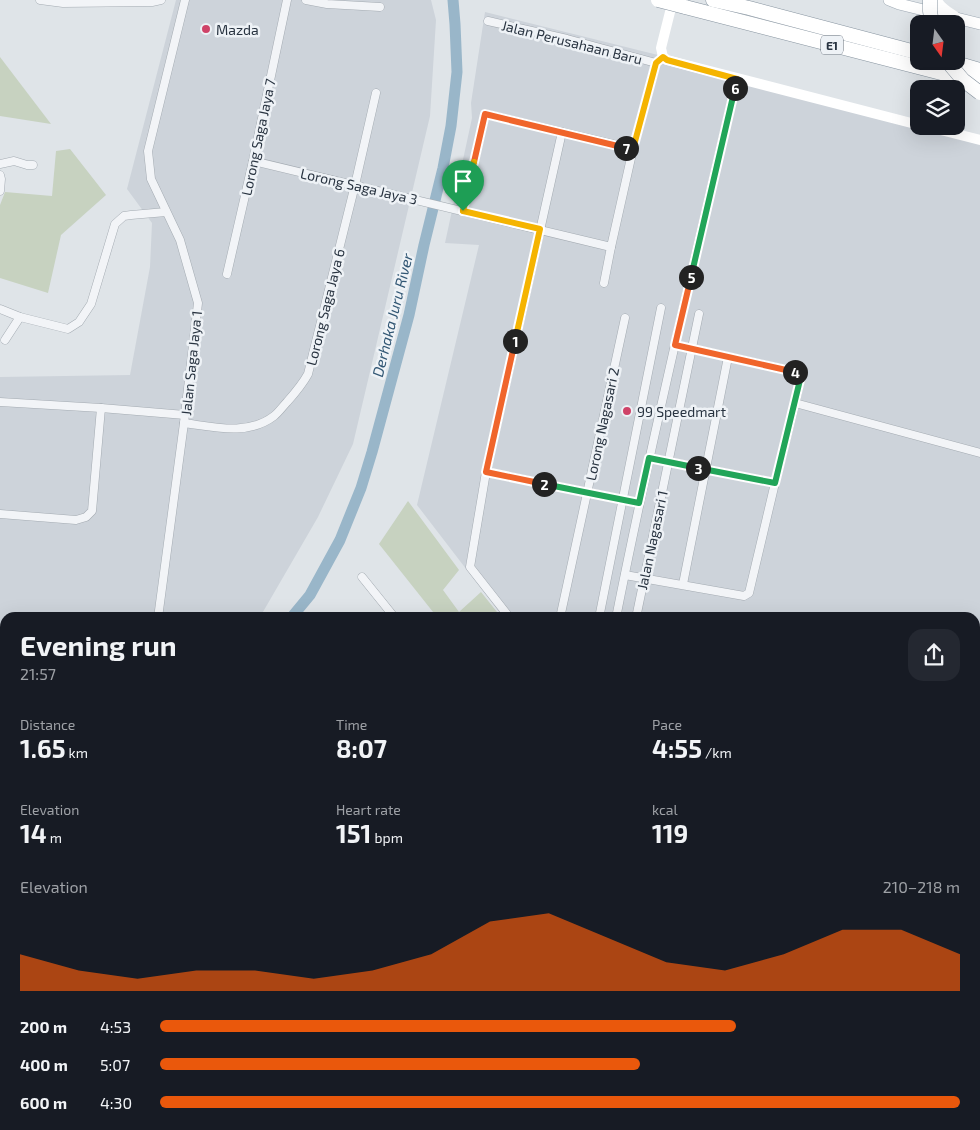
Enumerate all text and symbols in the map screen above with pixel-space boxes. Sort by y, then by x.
north arrow [910,15,965,70]
map controls [910,15,965,135]
street label: Jalan Perusahaan Baru [500,16,644,68]
place label: Mazda [216,21,259,38]
marker: Mazda [200,23,212,35]
road number: E1 [821,36,843,54]
pin: 6 [722,76,748,100]
street label: Lorong Saga Jaya 7 [237,77,279,197]
text: 6 [731,80,740,97]
button: layers [910,80,965,135]
pin: 7 [614,136,638,160]
text: 7 [623,140,630,157]
pin [442,160,484,211]
street label: Lorong Saga Jaya 3 [299,164,419,208]
icon: arrive [449,167,477,195]
street label: Lorong Saga Jaya 6 [302,247,348,367]
water label: Derhaka Juru River [368,250,416,379]
pin: 5 [678,264,704,290]
text: 5 [688,269,695,286]
street label: Jalan Saga Jaya 1 [177,310,205,416]
pin: 1 [502,328,528,354]
text: 1 [512,333,519,350]
pin: 4 [782,360,808,384]
text: 4 [791,364,800,381]
street label: Lorong Nagasari 2 [582,366,622,482]
place label: 99 Speedmart [637,403,726,420]
marker: 99 Speedmart [621,405,633,417]
pin: 3 [686,456,710,480]
text: 3 [695,460,702,477]
pin: 2 [532,472,556,496]
text: 2 [540,476,549,493]
street label: Jalan Nagasari 1 [633,489,671,591]
text: Evening run [20,628,177,662]
button: share [908,629,960,681]
text: 21:57 [20,664,56,683]
text: Distance [20,716,75,733]
text: Time [336,716,367,733]
text: Pace [652,716,682,733]
text: 1.65 [20,733,65,763]
text: 8:07 [336,733,387,763]
text: 4:55 [652,733,702,763]
text: km [65,744,88,761]
text: /km [702,744,732,761]
text: Elevation [20,801,79,818]
text: Heart rate [336,801,401,818]
text: kcal [652,801,678,818]
text: 14 [20,818,47,848]
text: 151 [336,818,371,848]
text: 119 [652,818,688,848]
text: m [47,829,62,846]
text: bpm [371,829,403,846]
text: Elevation [20,877,88,896]
text: 210–218 m [883,877,960,896]
text: 200 m [20,1017,67,1036]
text: 4:53 [100,1017,131,1036]
text: 400 m [20,1055,68,1074]
text: 5:07 [100,1055,130,1074]
text: 600 m [20,1093,67,1112]
text: 4:30 [100,1093,132,1112]

